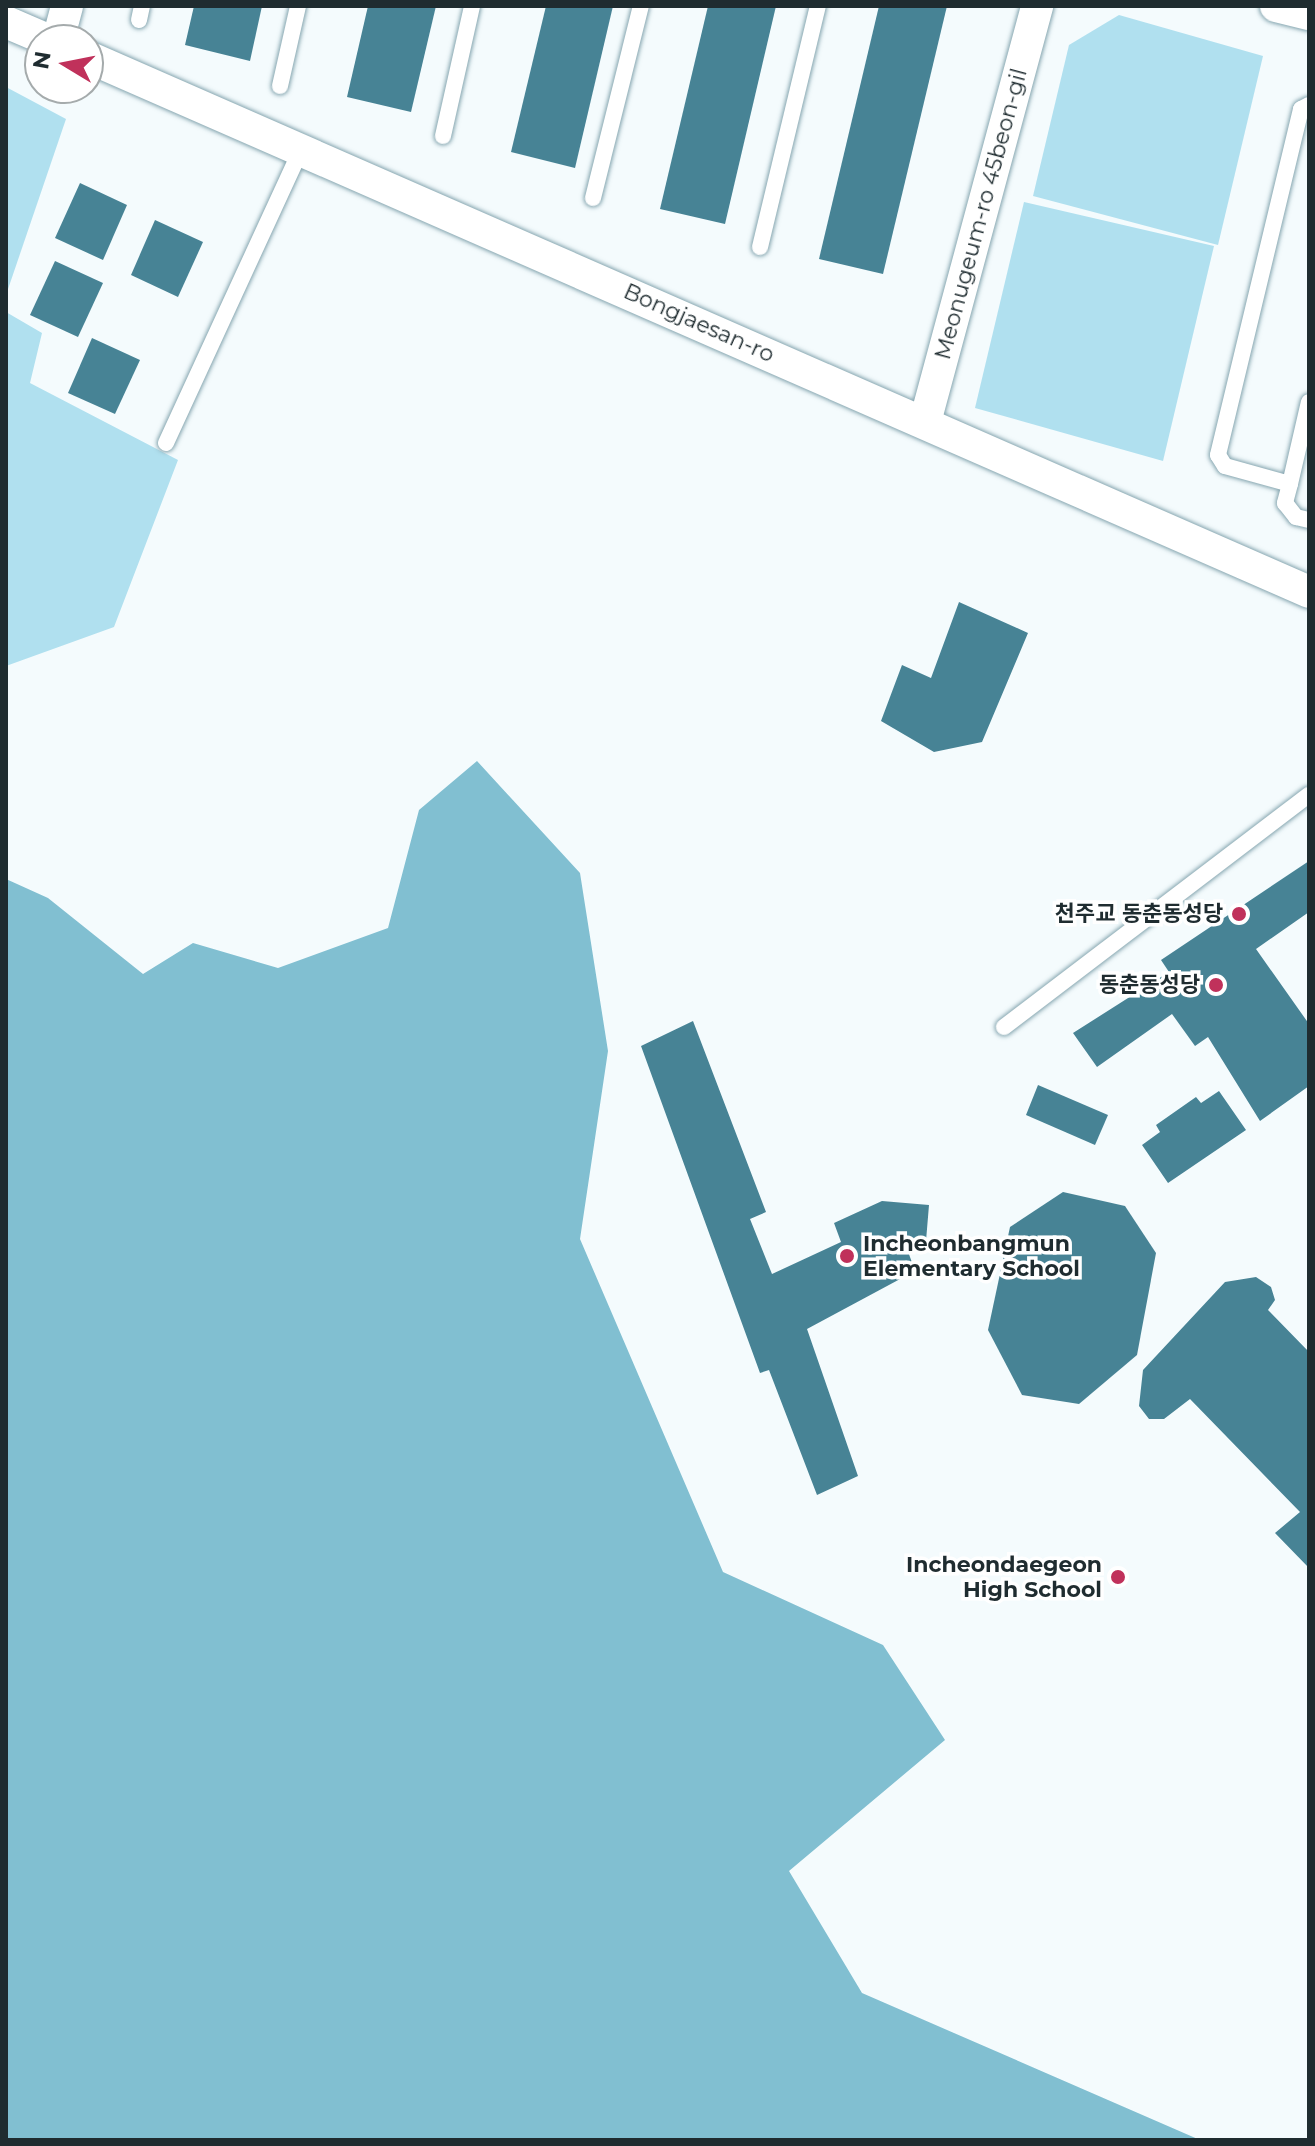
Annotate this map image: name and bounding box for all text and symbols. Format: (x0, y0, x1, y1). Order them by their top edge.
north arrow (24, 24, 104, 104)
text: N (27, 49, 57, 71)
street label: Meonugeum-ro 45beon-gil (929, 66, 1033, 362)
street label: Bongjaesan-ro (620, 278, 778, 368)
place label: 천주교 동춘동성당 (1055, 901, 1223, 927)
marker: 천주교 동춘동성당 (1230, 905, 1248, 923)
place label: 동춘동성당 (1099, 972, 1200, 998)
marker: 동춘동성당 (1207, 976, 1225, 994)
place label: Incheonbangmun Elementary School (863, 1230, 1080, 1282)
marker: Incheonbangmun Elementary School (838, 1247, 856, 1265)
place label: Incheondaegeon High School (906, 1551, 1102, 1602)
marker: Incheondaegeon High School (1109, 1568, 1127, 1586)

